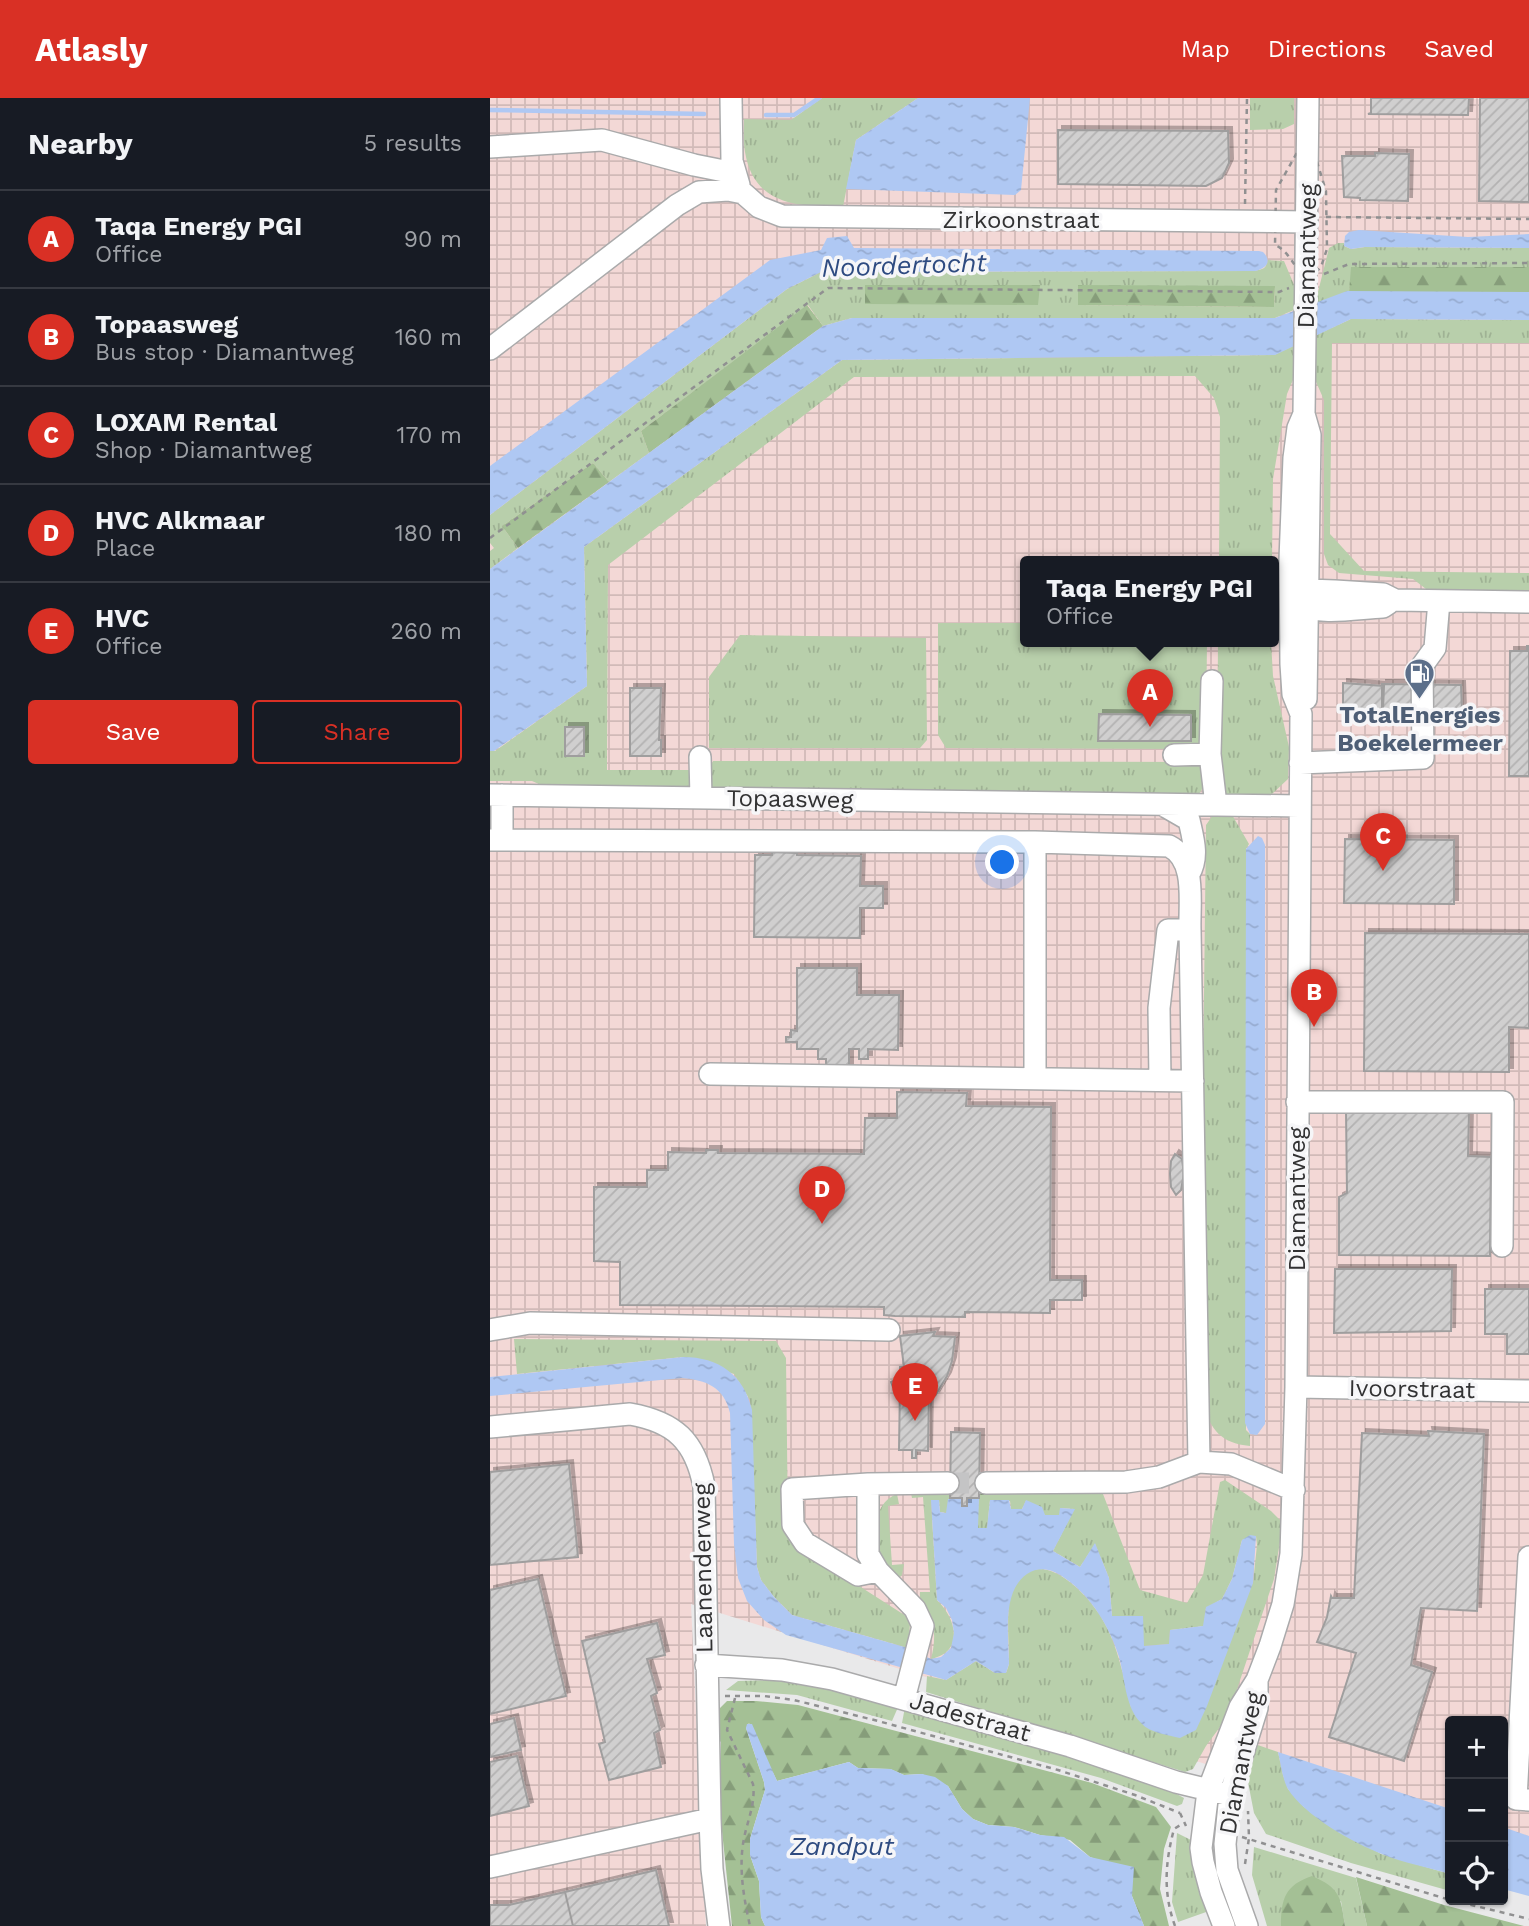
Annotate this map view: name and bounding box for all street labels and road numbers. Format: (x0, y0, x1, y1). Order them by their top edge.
street label: Diamantweg (1292, 183, 1322, 329)
street label: Zirkoonstraat (942, 206, 1100, 234)
street label: Topaasweg (726, 784, 854, 814)
street label: Diamantweg (1283, 1126, 1311, 1271)
street label: Ivoorstraat (1348, 1374, 1476, 1404)
street label: Laanenderweg (688, 1483, 718, 1653)
street label: Jadestraat (906, 1686, 1034, 1748)
street label: Diamantweg (1213, 1689, 1269, 1837)

